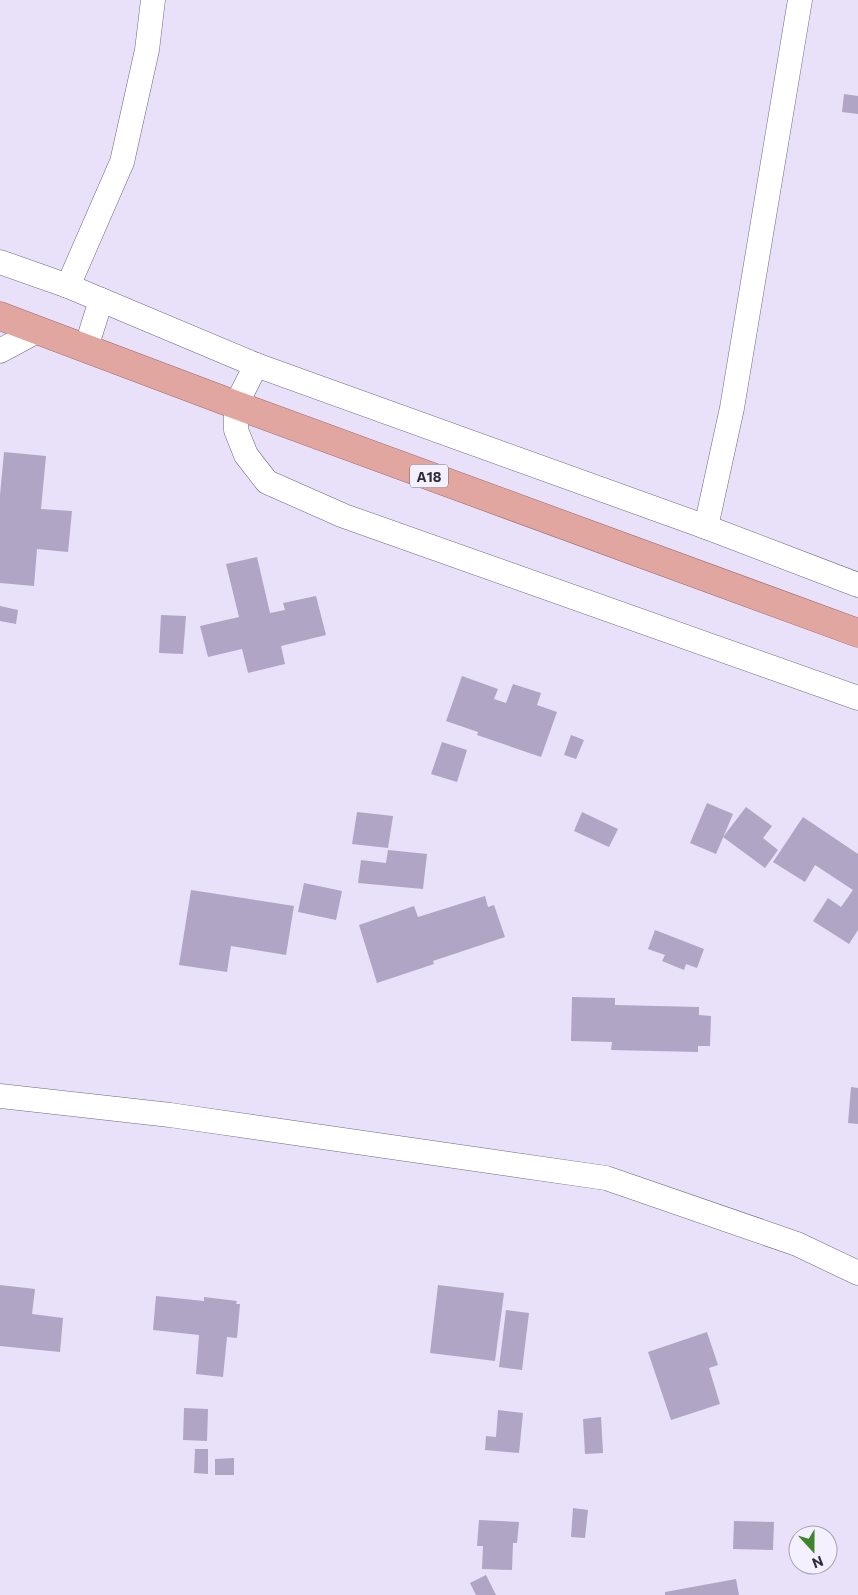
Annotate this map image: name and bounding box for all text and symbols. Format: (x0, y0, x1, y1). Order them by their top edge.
road number: A18 (410, 464, 448, 488)
north arrow (788, 1525, 838, 1575)
text: N (810, 1553, 826, 1572)

